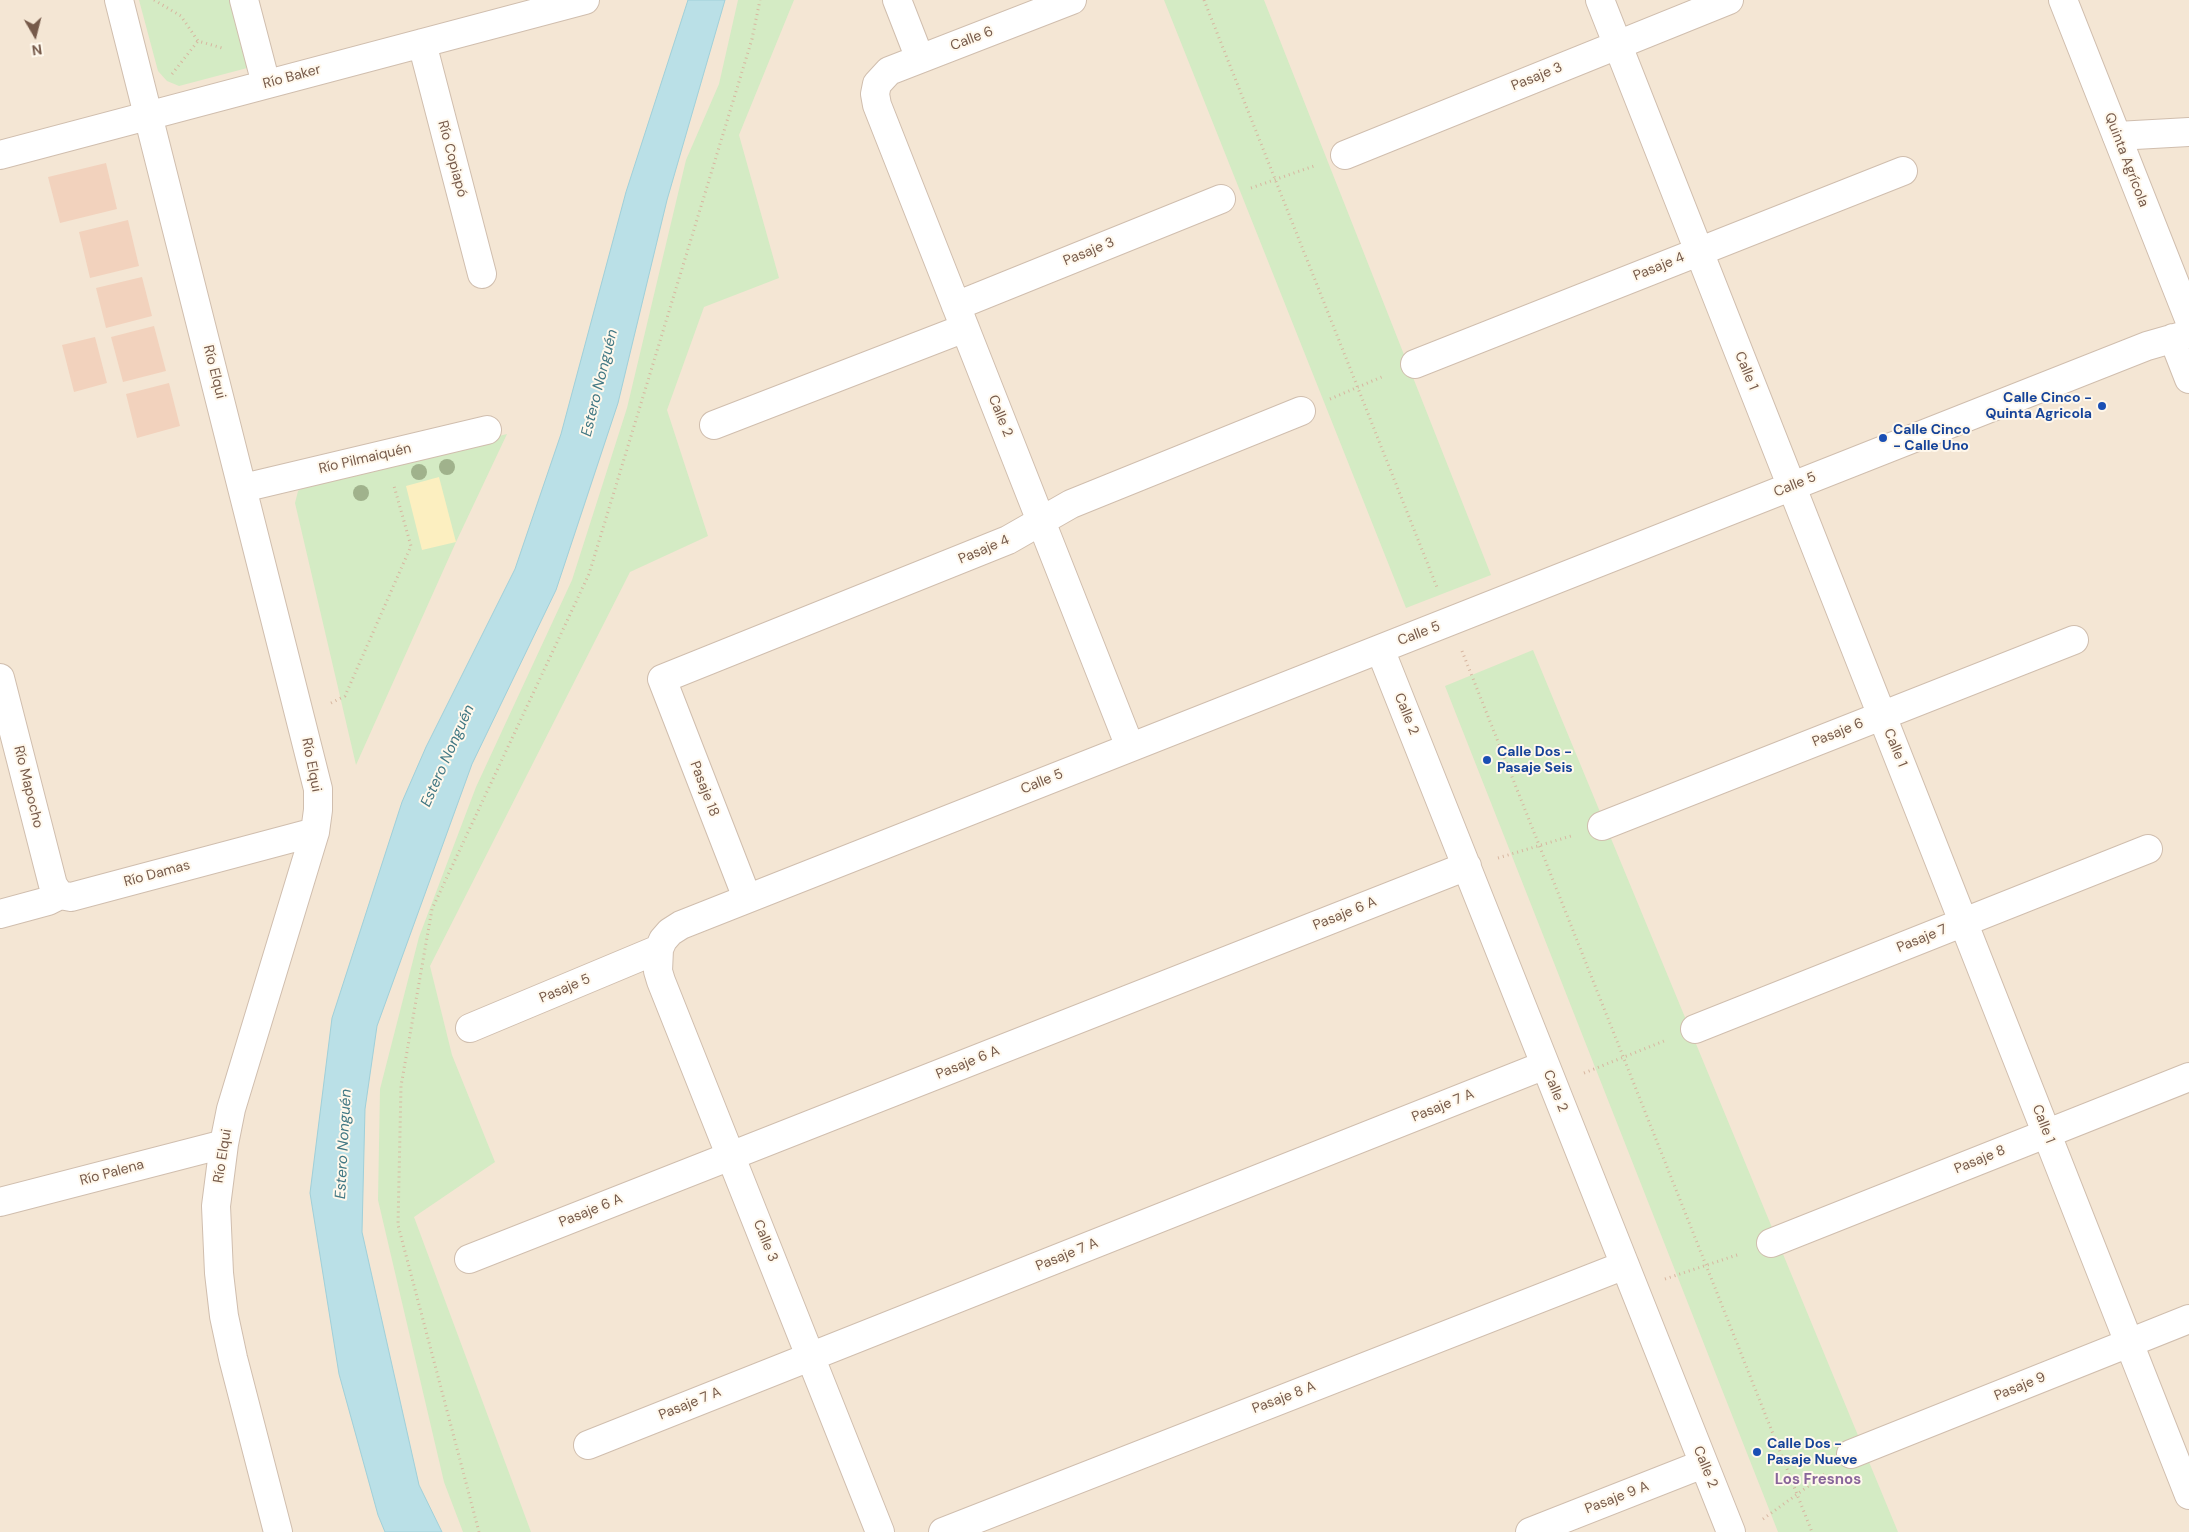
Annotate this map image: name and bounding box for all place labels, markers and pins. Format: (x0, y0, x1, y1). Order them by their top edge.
place label: Calle Cinco - Quinta Agricola (1986, 390, 2092, 422)
marker: Calle Cinco - Quinta Agricola (2096, 400, 2108, 412)
place label: Calle Cinco - Calle Uno (1893, 422, 1971, 454)
marker: Calle Cinco - Calle Uno (1877, 432, 1889, 444)
place label: Calle Dos - Pasaje Seis (1497, 744, 1573, 776)
marker: Calle Dos - Pasaje Seis (1481, 754, 1493, 766)
place label: Calle Dos - Pasaje Nueve (1767, 1436, 1858, 1468)
marker: Calle Dos - Pasaje Nueve (1751, 1446, 1763, 1458)

